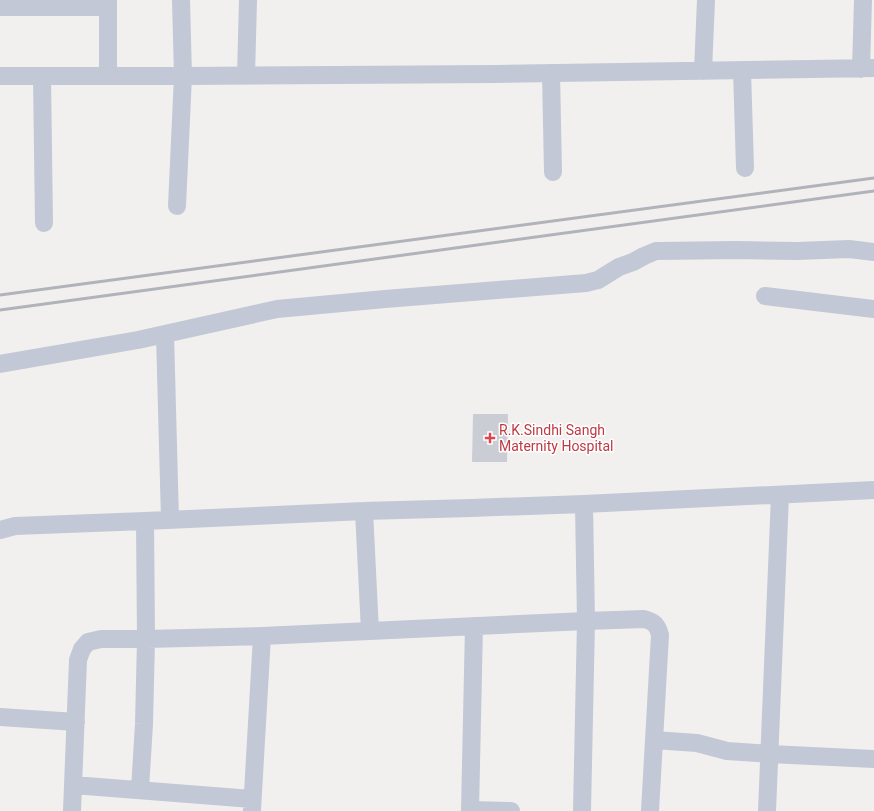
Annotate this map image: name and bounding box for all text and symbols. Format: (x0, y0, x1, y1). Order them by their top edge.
place label: R.K.Sindhi Sangh Maternity Hospital (499, 422, 613, 454)
marker: R.K.Sindhi Sangh Maternity Hospital (484, 432, 496, 444)

